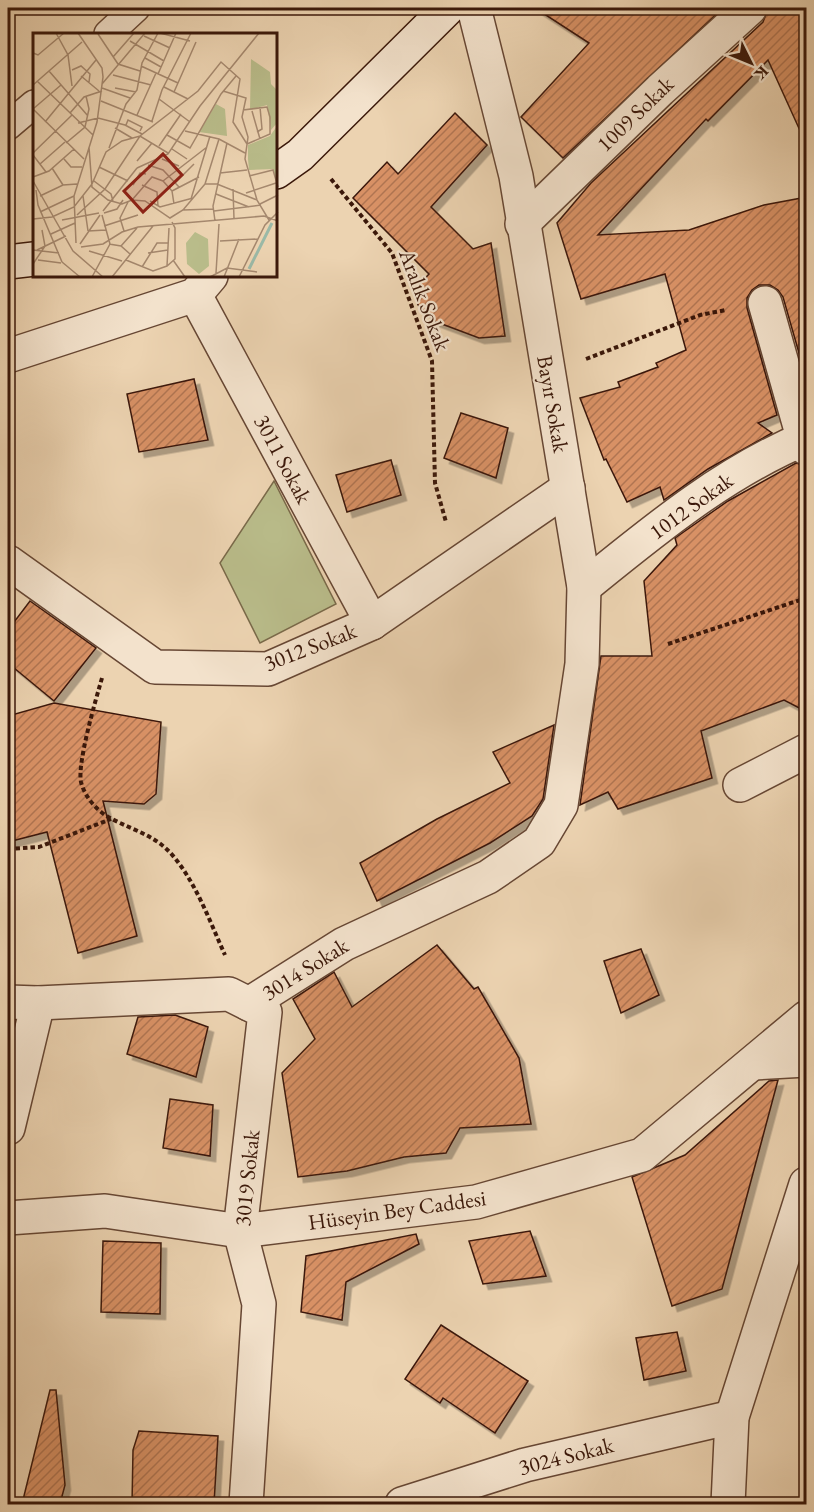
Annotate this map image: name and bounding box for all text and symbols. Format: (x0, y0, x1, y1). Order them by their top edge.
inset map (33, 33, 278, 278)
north arrow (721, 33, 781, 93)
text: K (749, 61, 773, 85)
street label: 1009 Sokak (590, 69, 680, 158)
street label: Aralık Sokak (392, 244, 458, 356)
street label: Bayır Sokak (530, 353, 576, 456)
street label: 3011 Sokak (247, 409, 319, 509)
street label: 1012 Sokak (643, 465, 739, 546)
street label: 3012 Sokak (260, 616, 361, 678)
street label: 3014 Sokak (256, 931, 354, 1007)
street label: 3019 Sokak (228, 1128, 267, 1228)
street label: Hüseyin Bey Caddesi (306, 1183, 488, 1237)
street label: 3024 Sokak (516, 1430, 617, 1482)

